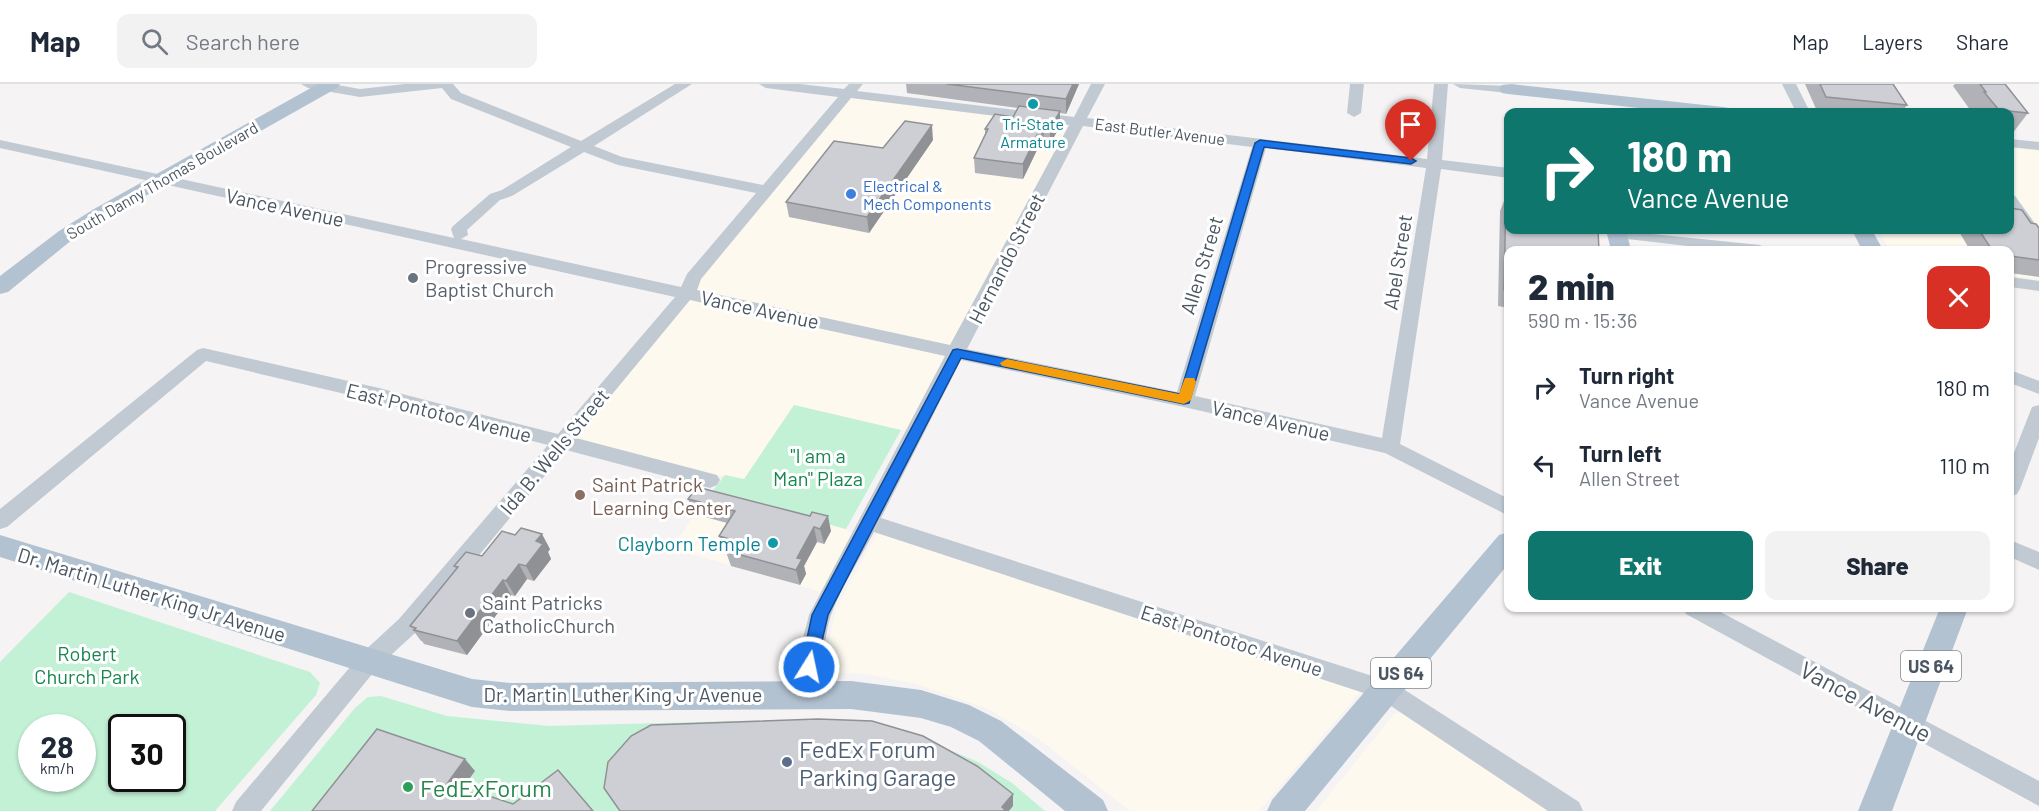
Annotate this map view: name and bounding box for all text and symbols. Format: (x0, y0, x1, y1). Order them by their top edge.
search box (117, 14, 537, 68)
text: Map (30, 24, 81, 58)
icon: search (138, 25, 171, 58)
text: Search here (186, 28, 300, 54)
text: Map (1792, 29, 1829, 54)
text: Layers (1862, 29, 1923, 54)
text: Share (1956, 29, 2009, 54)
marker: Tri-State Armature (1026, 97, 1040, 111)
pin (1385, 99, 1436, 161)
icon: arrive (1394, 108, 1427, 141)
place label: Tri-State Armature (1000, 114, 1066, 151)
street label: East Butler Avenue (1094, 114, 1226, 148)
street label: South Danny Thomas Boulevard (63, 117, 261, 243)
text: 180 m (1627, 130, 1732, 180)
icon: right (1528, 132, 1606, 210)
place label: Electrical & Mech Components (863, 176, 991, 213)
text: Vance Avenue (1627, 181, 1789, 213)
street label: Vance Avenue (224, 183, 346, 231)
marker: Electrical & Mech Components (844, 187, 858, 201)
street label: Hernando Street (963, 189, 1049, 327)
street label: Abel Street (1378, 212, 1416, 312)
street label: Allen Street (1175, 213, 1227, 317)
place label: Progressive Baptist Church (425, 254, 554, 301)
text: 2 min (1528, 264, 1615, 307)
button: close (1927, 266, 1990, 329)
marker: Progressive Baptist Church (406, 271, 420, 285)
street label: Vance Avenue (699, 285, 821, 333)
text: 590 m · 15:36 (1528, 308, 1637, 332)
text: Turn right (1579, 362, 1674, 388)
icon: right (1528, 371, 1561, 404)
text: 180 m (1936, 374, 1990, 400)
street label: East Pontotoc Avenue (344, 377, 534, 447)
street label: Ida B. Wells Street (494, 383, 614, 519)
text: Vance Avenue (1579, 388, 1699, 412)
street label: Vance Avenue (1210, 395, 1332, 445)
text: Turn left (1579, 440, 1662, 466)
park label: "I am a Man" Plaza (773, 443, 863, 490)
icon: left (1528, 449, 1561, 482)
text: 110 m (1940, 452, 1990, 478)
text: Allen Street (1579, 466, 1680, 490)
place label: Saint Patrick Learning Center (592, 472, 731, 519)
marker: Saint Patrick Learning Center (573, 488, 587, 502)
place label: Clayborn Temple (618, 531, 761, 555)
button: Exit (1528, 531, 1753, 600)
button: Share (1765, 531, 1990, 600)
marker: Clayborn Temple (766, 536, 780, 550)
street label: Dr. Martin Luther King Jr Avenue (15, 542, 289, 646)
place label: Saint Patricks CatholicChurch (482, 590, 615, 637)
street label: East Pontotoc Avenue (1138, 599, 1326, 681)
marker: Saint Patricks CatholicChurch (463, 606, 477, 620)
position arrow (777, 635, 841, 699)
park label: Robert Church Park (34, 641, 140, 688)
road number: US 64 (1901, 651, 1961, 681)
street label: Vance Avenue (1795, 654, 1937, 748)
road number: US 64 (1371, 658, 1431, 688)
street label: Dr. Martin Luther King Jr Avenue (484, 682, 762, 706)
speed limit sign: 30 (108, 714, 186, 792)
text: 28 (40, 728, 74, 764)
place label: FedEx Forum Parking Garage (799, 734, 956, 791)
marker: FedEx Forum Parking Garage (780, 755, 794, 769)
text: km/h (40, 759, 74, 777)
place label: FedExForum (420, 773, 552, 802)
marker: FedExForum (401, 780, 415, 794)

